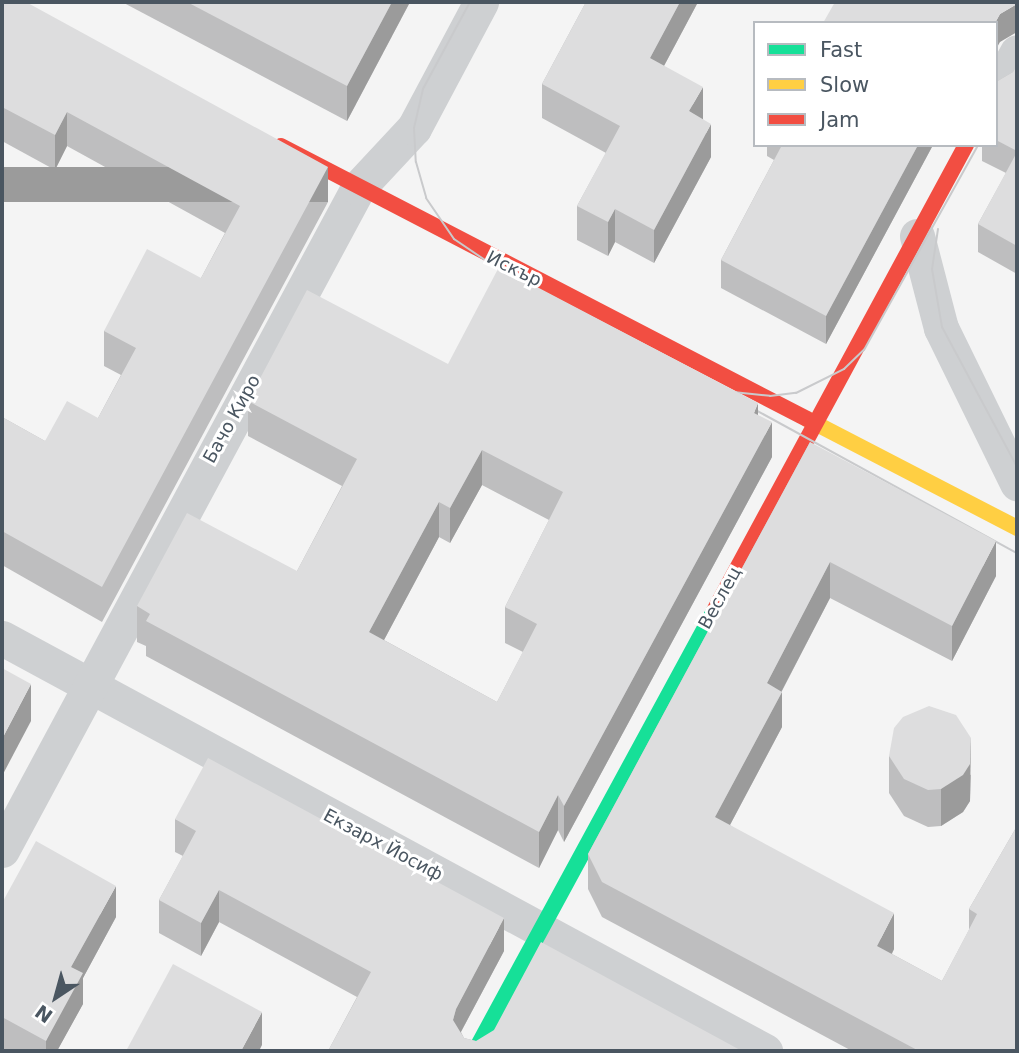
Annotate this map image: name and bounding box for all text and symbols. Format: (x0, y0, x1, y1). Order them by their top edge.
legend (753, 21, 998, 147)
text: Fast (820, 38, 862, 62)
text: Slow (820, 73, 869, 97)
text: Jam (820, 108, 860, 132)
street label: Искър (483, 246, 545, 292)
street label: Бачо Киро (199, 371, 265, 467)
street label: Веслец (694, 563, 746, 633)
street label: Екзарх Йосиф (320, 804, 446, 886)
north arrow (21, 962, 91, 1032)
text: N (31, 1000, 57, 1028)

